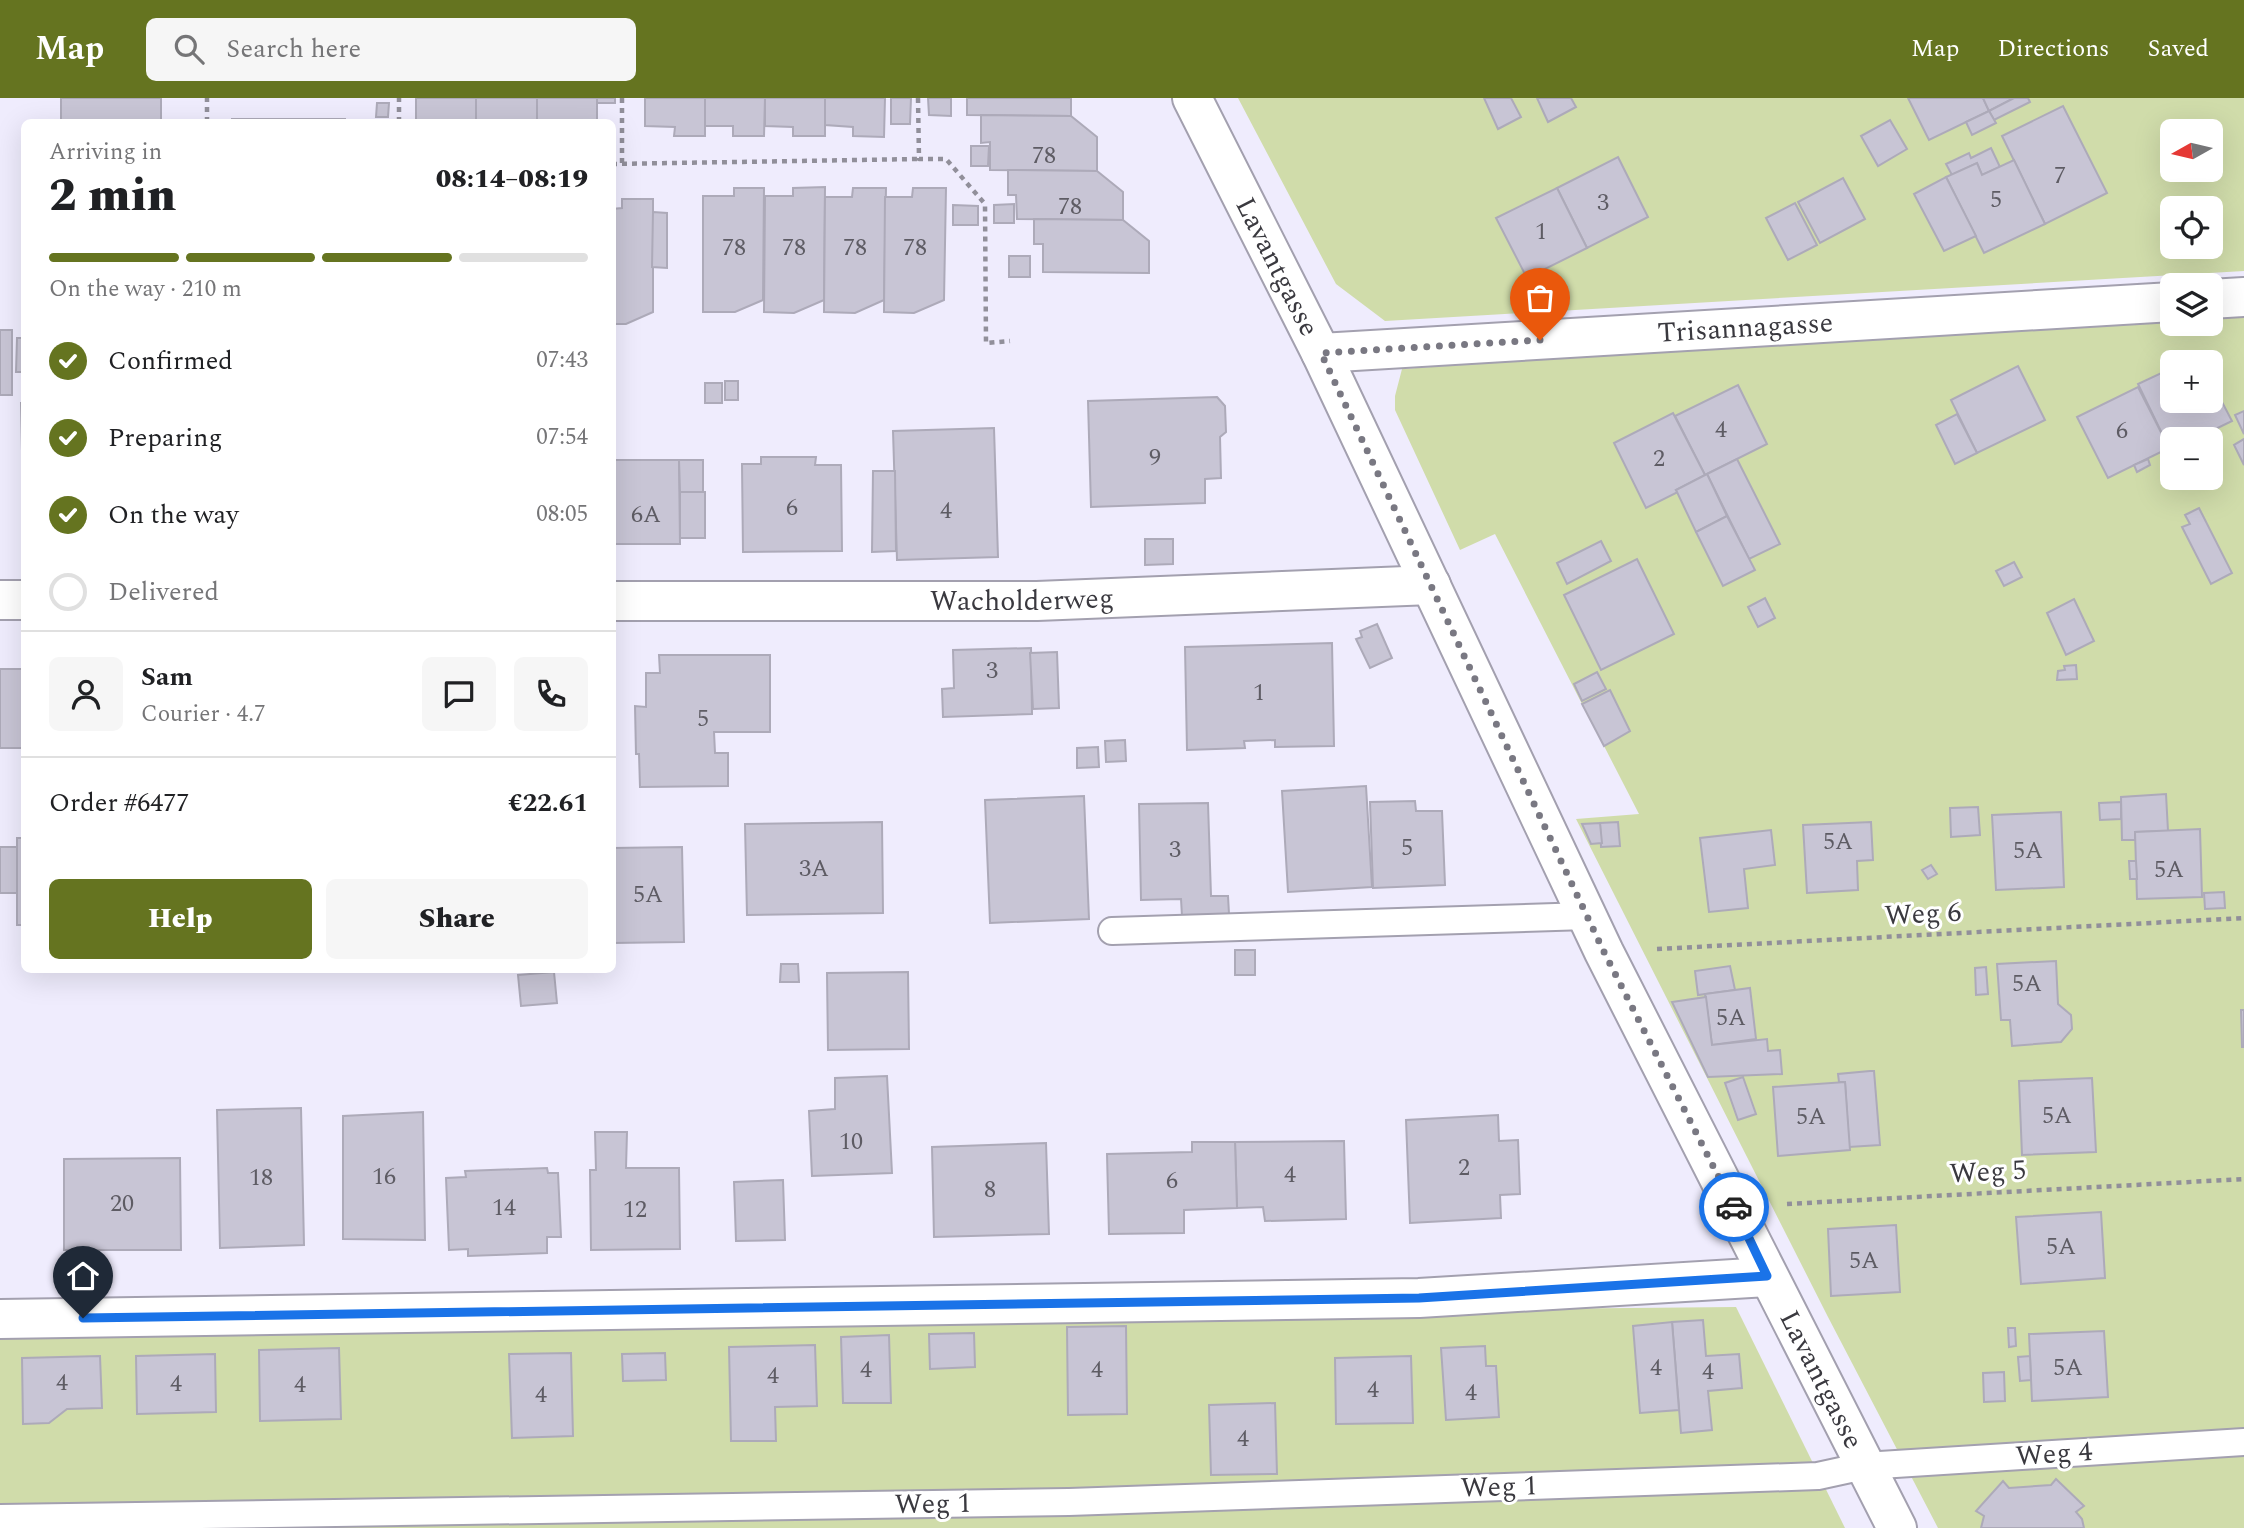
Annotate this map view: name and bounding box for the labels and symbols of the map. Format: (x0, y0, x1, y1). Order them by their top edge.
north arrow (2160, 119, 2222, 182)
house number: 78 (1032, 138, 1056, 174)
house number: 7 (2054, 158, 2066, 194)
house number: 5 (1990, 182, 2002, 218)
house number: 3 (1597, 185, 1609, 221)
house number: 78 (1058, 189, 1082, 225)
street label: Lavantgasse (1224, 190, 1331, 344)
house number: 1 (1535, 214, 1547, 250)
house number: 78 (722, 230, 746, 266)
house number: 78 (782, 230, 806, 266)
house number: 78 (843, 230, 867, 266)
house number: 78 (903, 230, 927, 266)
pin (1510, 268, 1570, 340)
street label: Trisannagasse (1656, 301, 1834, 354)
house number: 4 (1715, 412, 1727, 448)
house number: 6 (2116, 413, 2128, 449)
house number: 9 (1149, 440, 1161, 476)
house number: 2 (1653, 441, 1665, 477)
house number: 6 (786, 490, 798, 526)
house number: 4 (940, 493, 952, 529)
house number: 6A (631, 497, 661, 533)
street label: Wacholderweg (930, 576, 1115, 623)
house number: 3 (986, 653, 998, 689)
house number: 1 (1253, 675, 1265, 711)
house number: 5 (697, 701, 709, 737)
house number: 5A (1823, 824, 1853, 860)
house number: 5 (1401, 830, 1413, 866)
house number: 3 (1169, 832, 1181, 868)
house number: 5A (2013, 833, 2043, 869)
house number: 3A (799, 851, 829, 887)
house number: 5A (2154, 852, 2184, 888)
house number: 5A (633, 877, 663, 913)
street label: Weg 6 (1884, 891, 1962, 937)
house number: 5A (2012, 966, 2042, 1002)
house number: 5A (1716, 1000, 1746, 1036)
house number: 5A (2042, 1098, 2072, 1134)
house number: 5A (1796, 1099, 1826, 1135)
house number: 10 (839, 1124, 863, 1160)
street label: Weg 5 (1949, 1149, 2027, 1195)
house number: 2 (1458, 1150, 1470, 1186)
house number: 4 (1284, 1157, 1296, 1193)
house number: 16 (372, 1159, 396, 1195)
house number: 18 (249, 1160, 273, 1196)
house number: 6 (1166, 1163, 1178, 1199)
house number: 8 (984, 1172, 996, 1208)
courier (1699, 1172, 1769, 1242)
house number: 20 (110, 1186, 134, 1222)
house number: 14 (492, 1190, 516, 1226)
house number: 12 (623, 1192, 647, 1228)
house number: 5A (2046, 1229, 2076, 1265)
house number: 5A (1849, 1243, 1879, 1279)
pin (53, 1246, 113, 1318)
street label: Lavantgasse (1768, 1303, 1875, 1457)
house number: 4 (1650, 1350, 1662, 1386)
house number: 5A (2053, 1350, 2083, 1386)
house number: 4 (860, 1352, 872, 1388)
house number: 4 (1091, 1352, 1103, 1388)
house number: 4 (1702, 1354, 1714, 1390)
house number: 4 (767, 1358, 779, 1394)
house number: 4 (56, 1365, 68, 1401)
house number: 4 (170, 1366, 182, 1402)
house number: 4 (294, 1367, 306, 1403)
house number: 4 (1367, 1372, 1379, 1408)
house number: 4 (1465, 1375, 1477, 1411)
house number: 4 (535, 1377, 547, 1413)
house number: 4 (1237, 1421, 1249, 1457)
street label: Weg 4 (2014, 1430, 2094, 1478)
street label: Weg 1 (1460, 1464, 1538, 1510)
street label: Weg 1 (894, 1482, 972, 1526)

